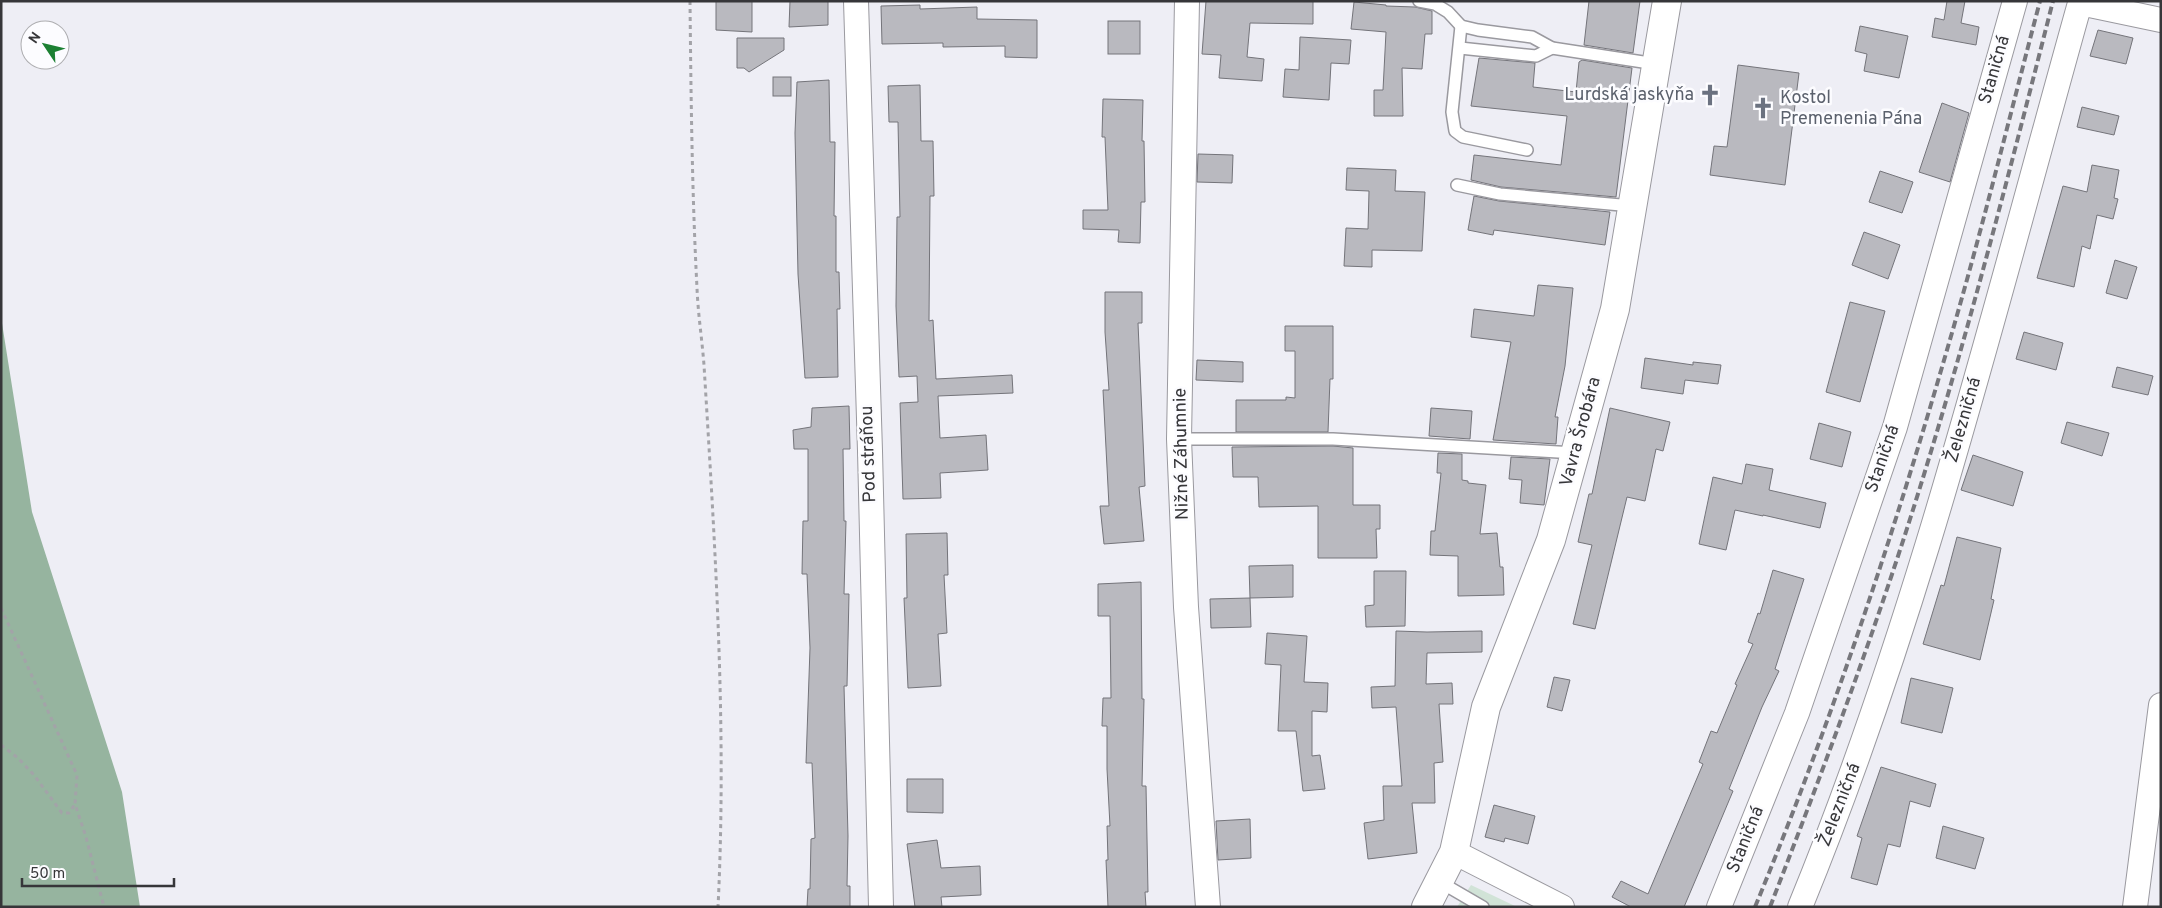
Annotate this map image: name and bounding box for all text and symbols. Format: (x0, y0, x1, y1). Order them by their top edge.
north arrow (20, 20, 70, 70)
text: N (26, 29, 45, 47)
street label: Staničná (1974, 33, 2016, 107)
church icon: Lurdská jaskyňa (1697, 82, 1723, 108)
place label: Lurdská jaskyňa (1564, 84, 1694, 107)
place label: Kostol Premenenia Pána (1780, 87, 1922, 131)
church icon: Kostol Premenenia Pána (1750, 95, 1776, 121)
street label: Vavra Šrobára (1553, 374, 1607, 489)
street label: Železničná (1939, 374, 1987, 465)
street label: Nižné Záhumnie (1169, 388, 1195, 520)
street label: Pod stráňou (856, 405, 882, 503)
street label: Staničná (1861, 422, 1905, 496)
street label: Železničná (1812, 759, 1866, 850)
street label: Staničná (1722, 803, 1770, 877)
scale bar (22, 856, 175, 888)
text: 50 m (30, 865, 65, 884)

